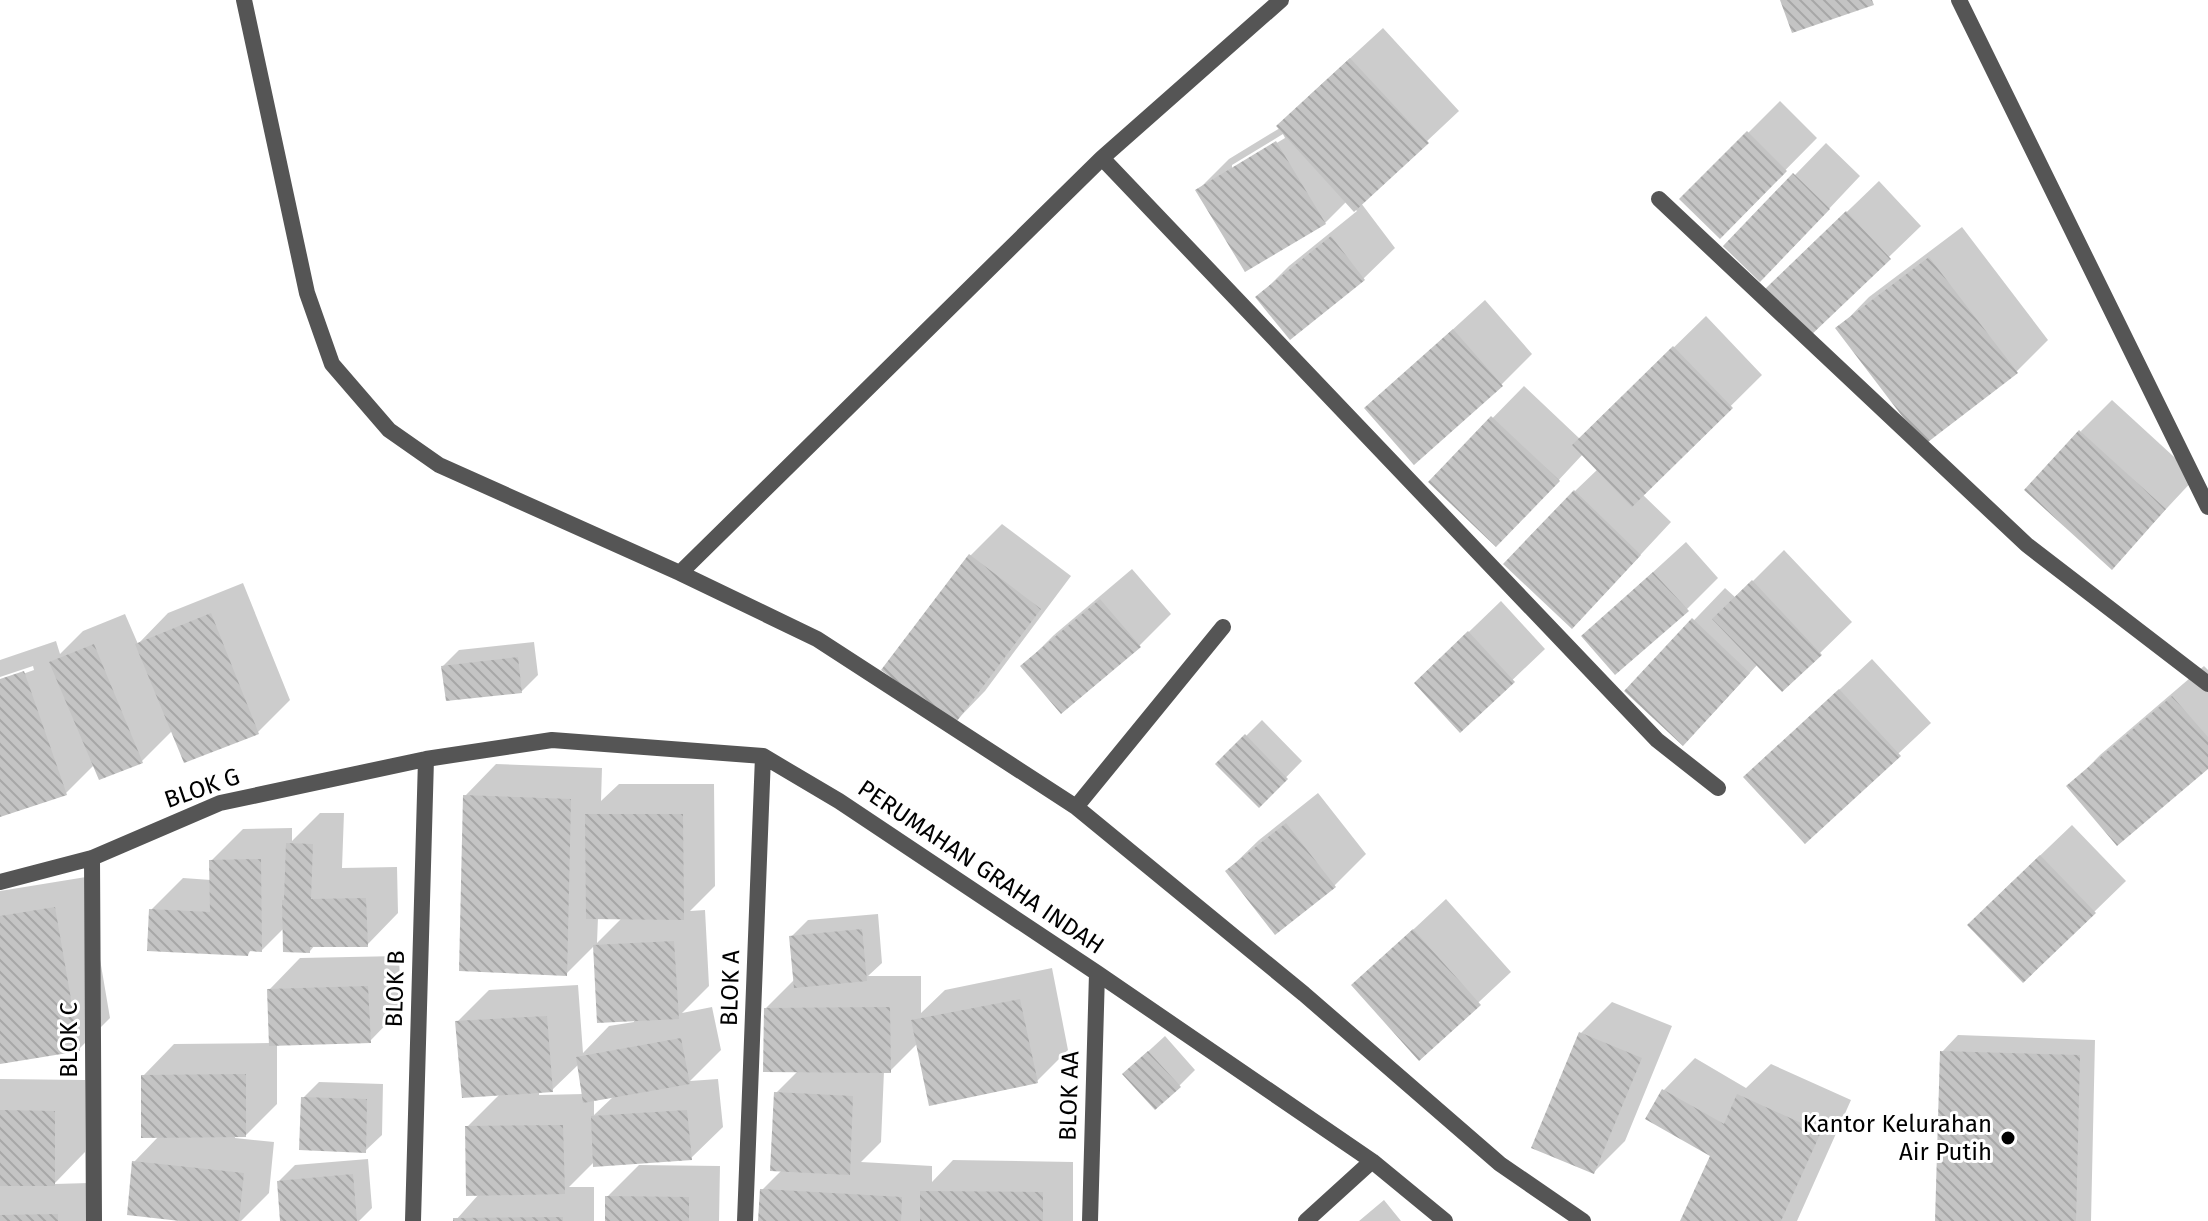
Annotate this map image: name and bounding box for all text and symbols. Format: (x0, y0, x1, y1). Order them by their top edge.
street label: BLOK G (161, 762, 243, 814)
street label: PERUMAHAN GRAHA INDAH (853, 774, 1109, 960)
street label: BLOK A (715, 949, 745, 1027)
street label: BLOK B (380, 950, 410, 1028)
street label: BLOK C (55, 1002, 83, 1078)
street label: BLOK AA (1053, 1050, 1085, 1142)
place label: Kantor Kelurahan Air Putih (1802, 1110, 1992, 1166)
marker: Kantor Kelurahan Air Putih (1999, 1129, 2017, 1147)

